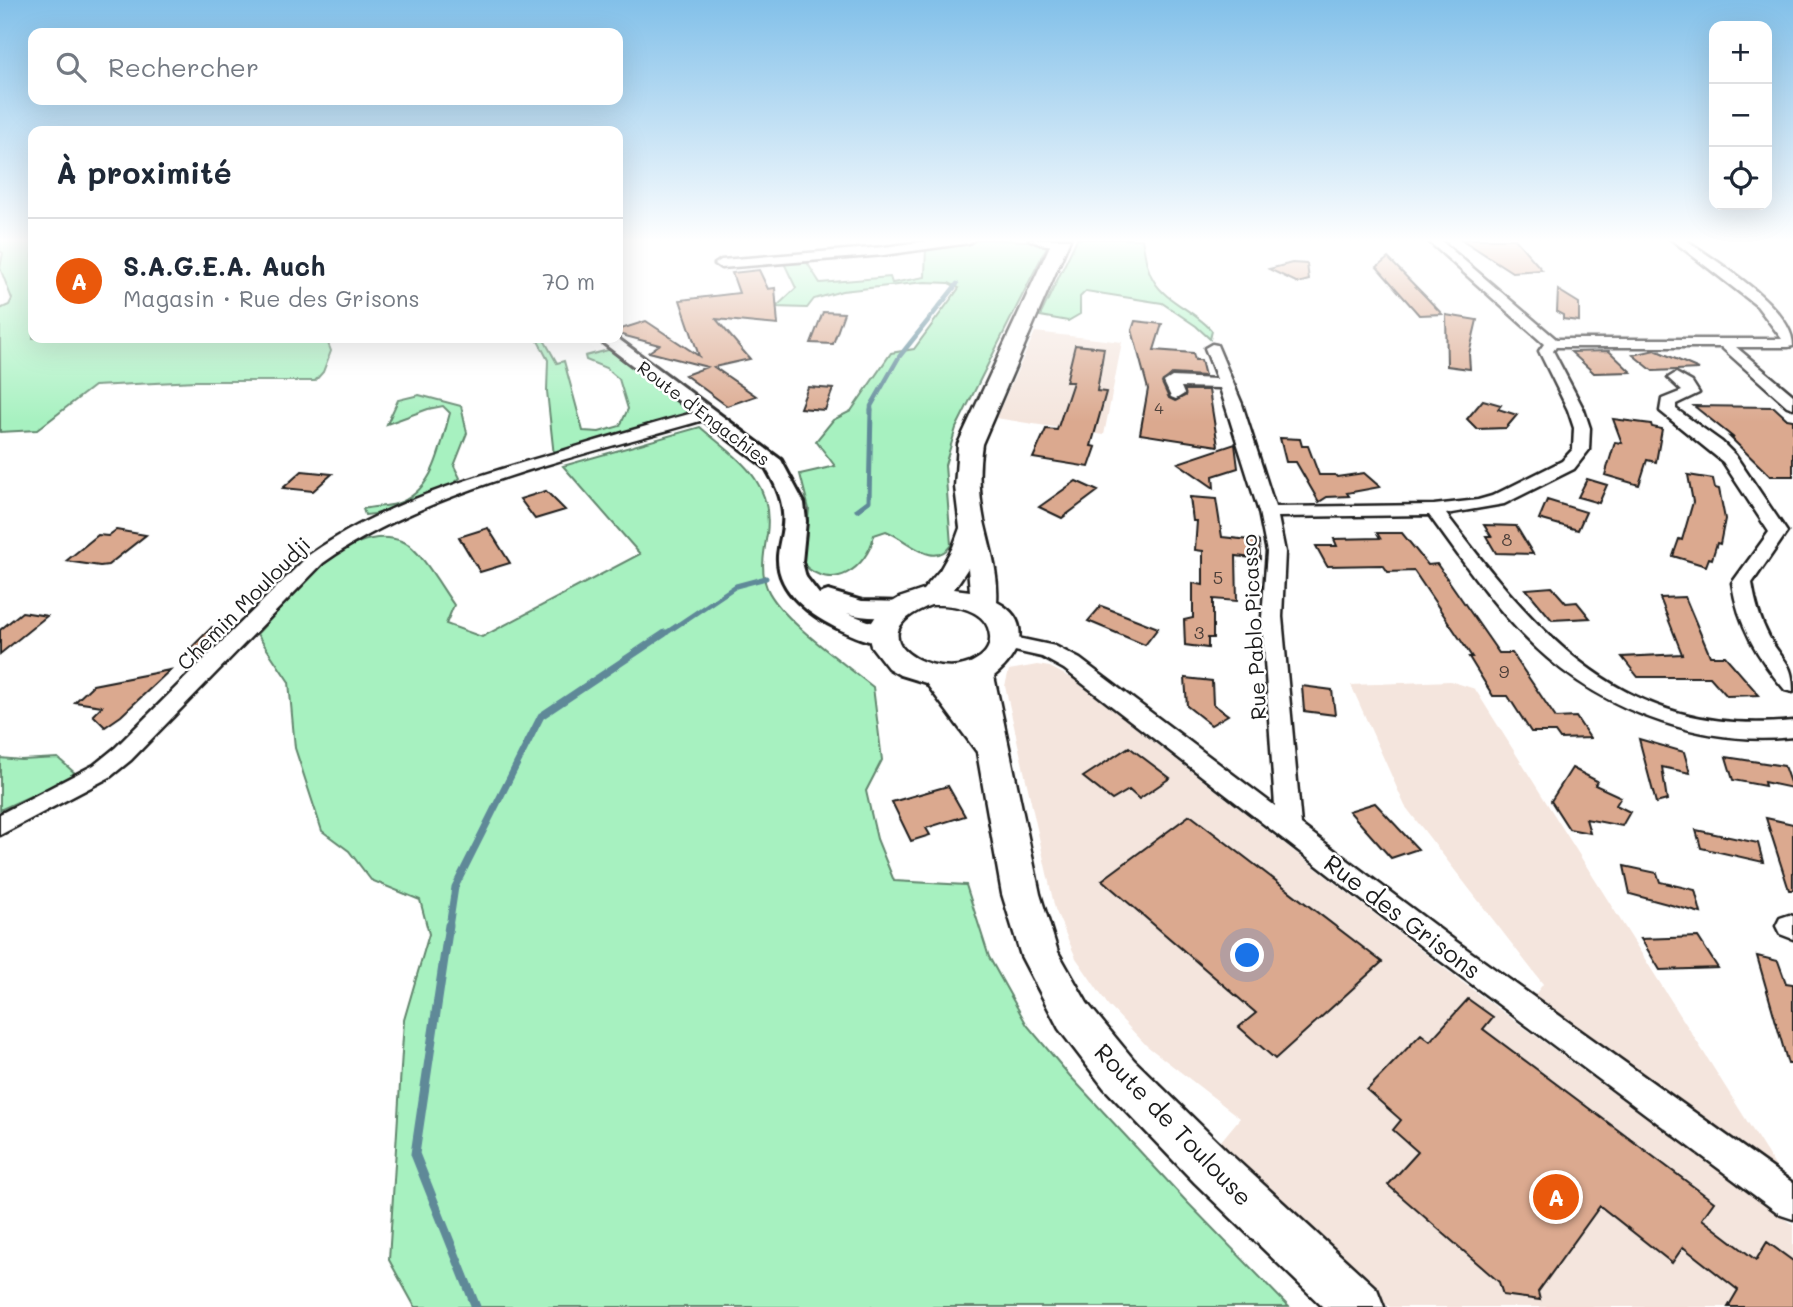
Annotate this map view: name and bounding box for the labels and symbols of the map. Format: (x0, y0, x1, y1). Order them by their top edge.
street label: Route d'Engachies (633, 355, 775, 471)
house number: 4 (1154, 397, 1164, 418)
house number: 8 (1502, 527, 1513, 551)
street label: Chemin Mouloudji (171, 531, 315, 675)
street label: Rue Pablo Picasso (1235, 533, 1271, 721)
house number: 5 (1213, 565, 1223, 589)
house number: 3 (1194, 620, 1204, 644)
house number: 9 (1499, 659, 1510, 683)
street label: Rue des Grisons (1318, 847, 1488, 985)
your location (1230, 938, 1264, 972)
street label: Route de Toulouse (1088, 1036, 1260, 1212)
pin: A (1533, 1171, 1579, 1223)

